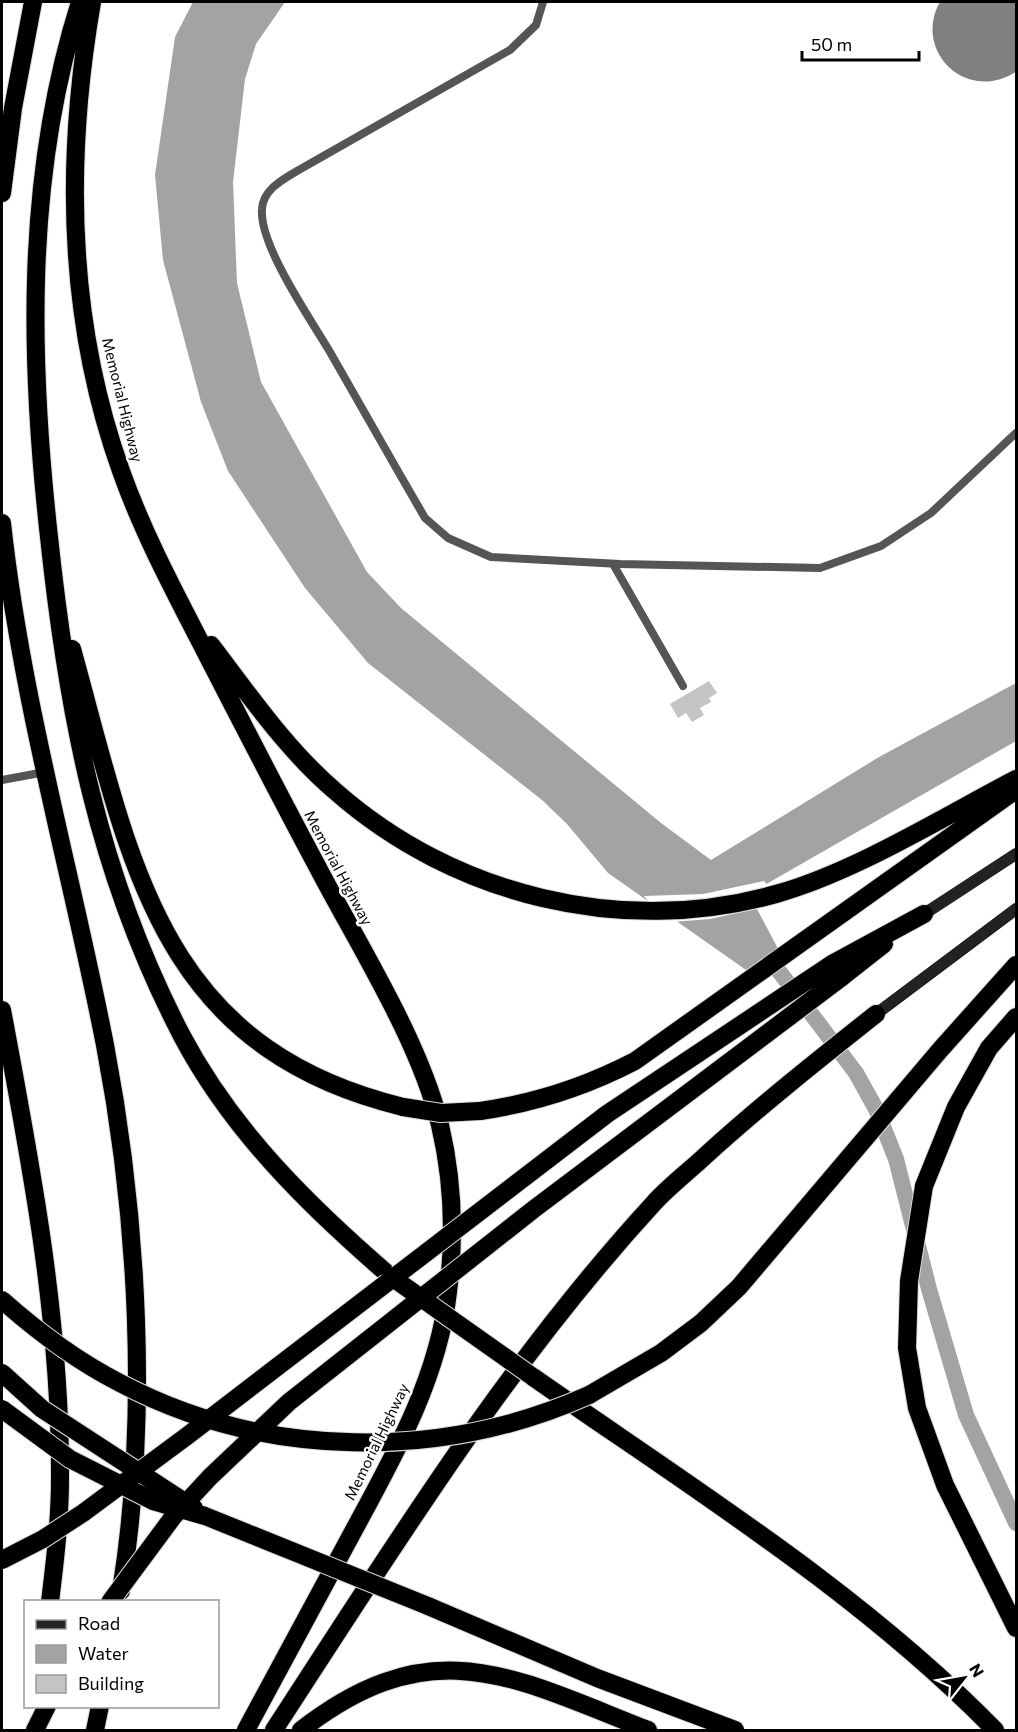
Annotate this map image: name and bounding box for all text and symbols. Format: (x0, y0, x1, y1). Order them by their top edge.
scale bar (802, 24, 919, 62)
text: 50 m (811, 33, 852, 55)
street label: Memorial Highway (99, 336, 147, 464)
street label: Memorial Highway (301, 807, 377, 928)
street label: Memorial Highway (340, 1380, 412, 1503)
legend (24, 1600, 219, 1708)
text: Road (78, 1612, 120, 1634)
text: Water (78, 1642, 129, 1664)
north arrow (934, 1648, 994, 1708)
text: N (966, 1660, 989, 1680)
text: Building (78, 1672, 144, 1694)

